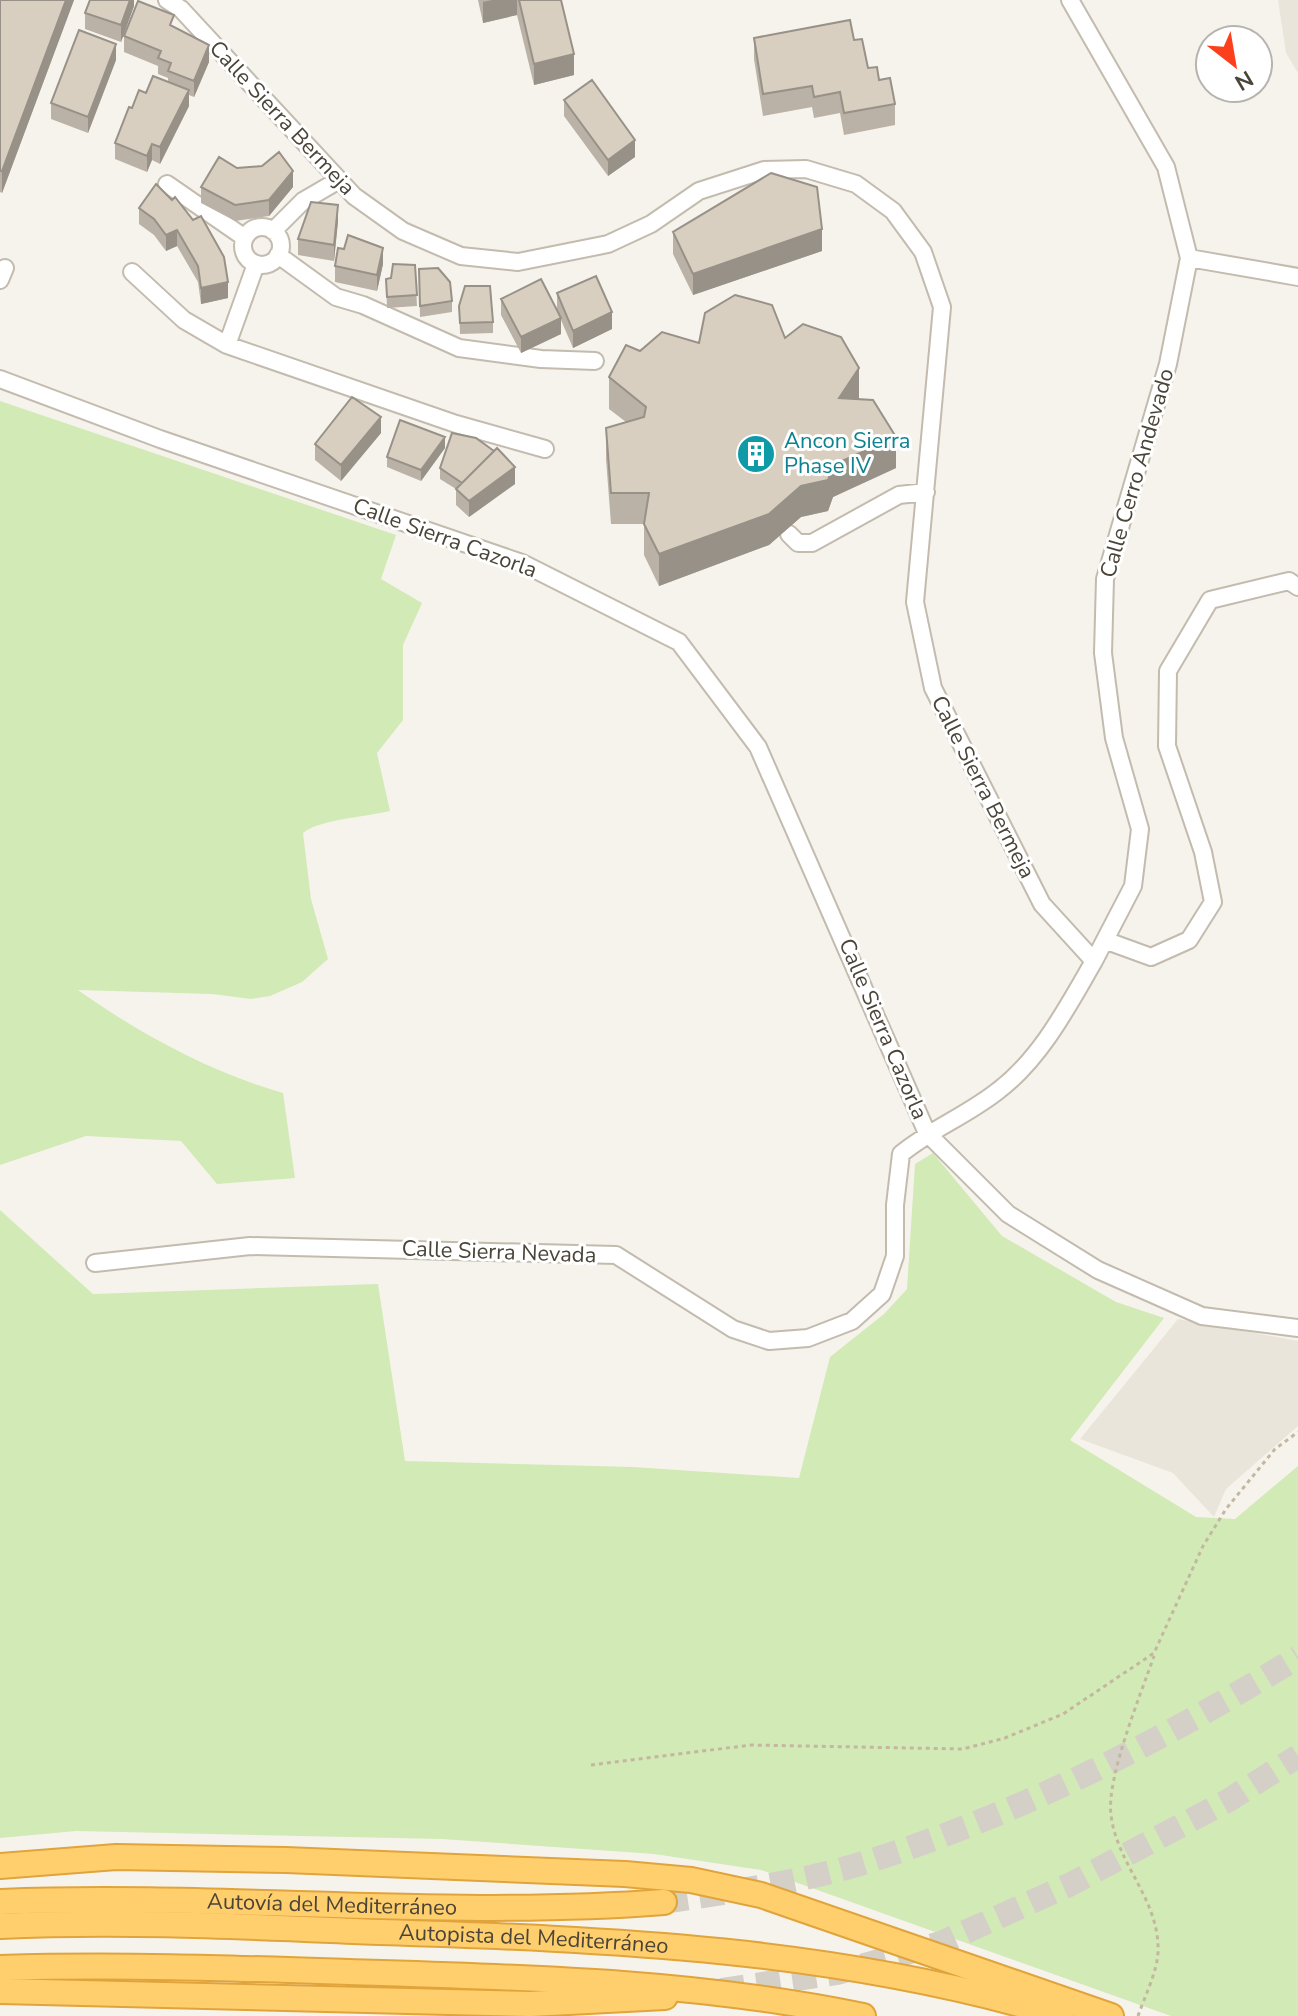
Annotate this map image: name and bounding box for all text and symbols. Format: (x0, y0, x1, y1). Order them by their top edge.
north arrow (1194, 24, 1274, 104)
street label: Calle Sierra Bermeja (202, 34, 362, 202)
text: N (1229, 63, 1259, 97)
street label: Calle Cerro Andevado (1093, 365, 1181, 581)
place label: Ancon Sierra Phase IV (784, 426, 911, 481)
building icon: Ancon Sierra Phase IV (735, 433, 777, 475)
street label: Calle Sierra Cazorla (349, 491, 541, 585)
street label: Calle Sierra Bermeja (924, 690, 1042, 884)
street label: Calle Sierra Cazorla (831, 934, 935, 1124)
street label: Calle Sierra Nevada (401, 1234, 597, 1270)
street label: Autovía del Mediterráneo (207, 1886, 457, 1923)
street label: Autopista del Mediterráneo (398, 1918, 670, 1961)

